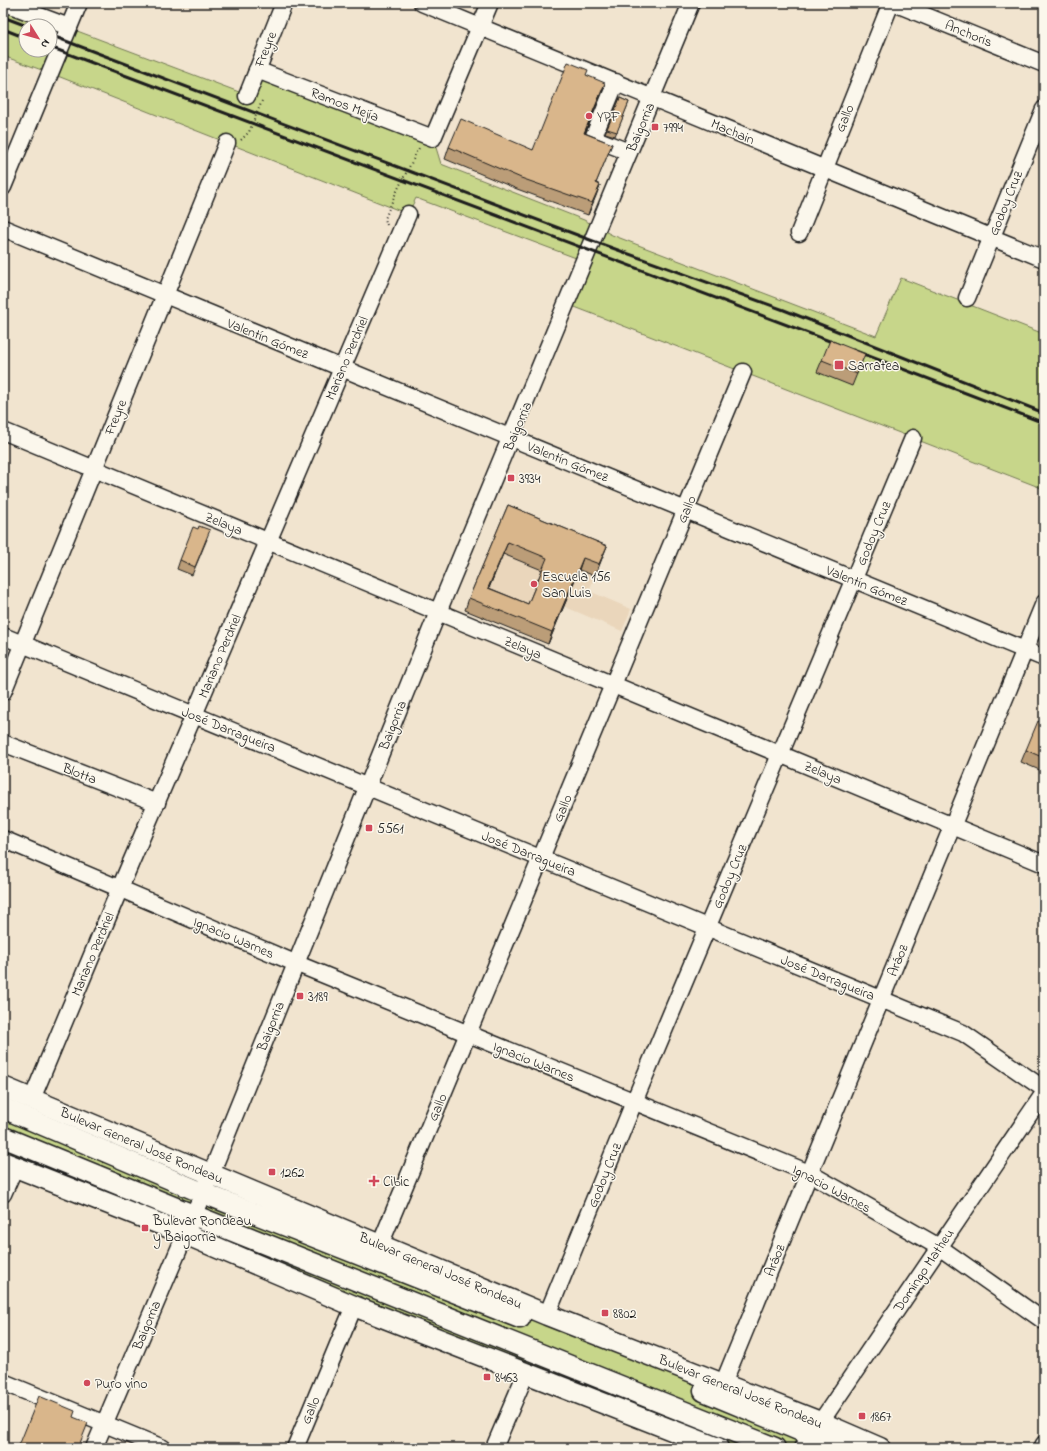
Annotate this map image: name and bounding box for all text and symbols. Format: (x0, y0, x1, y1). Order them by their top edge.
street label: Anchoris (941, 15, 995, 53)
north arrow (18, 18, 58, 58)
street label: Freyre (249, 28, 284, 72)
text: N (37, 36, 54, 51)
street label: Ramos Mejía (307, 83, 382, 128)
street label: Baigorria (621, 100, 662, 157)
street label: Gallo (830, 101, 860, 136)
place label: YPF (597, 107, 620, 128)
marker: YPF (584, 111, 594, 121)
street label: Machain (707, 114, 758, 151)
place label: 7994 (663, 118, 683, 139)
marker: 7994 (650, 122, 660, 132)
street label: Godoy Cruz (984, 168, 1030, 240)
street label: Valentín Gómez (223, 313, 312, 365)
street label: Mariano Perdriel (320, 313, 375, 404)
place label: Sarratea (848, 356, 899, 377)
marker: Sarratea (833, 359, 845, 371)
street label: Freyre (99, 396, 134, 440)
street label: Baigorria (498, 399, 539, 456)
street label: Valentín Gómez (523, 436, 612, 488)
place label: 3934 (519, 469, 541, 490)
marker: 3934 (506, 473, 516, 483)
street label: Gallo (672, 492, 703, 527)
street label: Godoy Cruz (851, 498, 898, 570)
street label: Zelaya (201, 507, 246, 543)
street label: Valentín Gómez (822, 560, 911, 612)
place label: Escuela 156 San Luis (542, 567, 610, 604)
marker: Escuela 156 San Luis (529, 579, 539, 589)
street label: Mariano Perdriel (193, 611, 248, 702)
street label: Zelaya (500, 631, 545, 667)
street label: Baigorria (374, 698, 414, 755)
street label: José Darragueira (178, 702, 279, 760)
street label: Zelaya (800, 756, 845, 792)
street label: Blotta (58, 758, 100, 791)
street label: Gallo (548, 791, 579, 826)
place label: 5561 (377, 819, 404, 840)
marker: 5561 (364, 823, 374, 833)
street label: José Darragueira (478, 826, 579, 884)
street label: Godoy Cruz (707, 841, 754, 913)
street label: Mariano Perdriel (66, 909, 121, 1000)
street label: Ignacio Warnes (189, 912, 277, 966)
street label: Aráoz (882, 941, 914, 980)
street label: José Darragueira (777, 950, 878, 1008)
place label: 3189 (308, 987, 328, 1008)
marker: 3189 (295, 991, 305, 1001)
street label: Baigorria (252, 999, 292, 1056)
street label: Ignacio Warnes (489, 1036, 578, 1089)
street label: Gallo (423, 1090, 454, 1125)
street label: Bulevar General José Rondeau (56, 1102, 226, 1190)
street label: Godoy Cruz (583, 1140, 629, 1212)
street label: Ignacio Warnes (788, 1160, 874, 1220)
place label: 1262 (280, 1163, 305, 1184)
marker: 1262 (267, 1167, 277, 1177)
place label: Cibic (383, 1172, 410, 1193)
marker: Cibic (368, 1175, 380, 1187)
place label: Bulevar Rondeau y Baigorria (152, 1211, 251, 1249)
marker: Bulevar Rondeau y Baigorria (140, 1223, 150, 1233)
street label: Domingo Matheu (888, 1225, 961, 1318)
street label: Bulevar General José Rondeau (355, 1227, 525, 1315)
street label: Aráoz (759, 1241, 791, 1280)
street label: Baigorria (127, 1298, 168, 1355)
place label: 8802 (613, 1304, 637, 1325)
marker: 8802 (600, 1308, 610, 1318)
street label: Bulevar General José Rondeau (654, 1349, 826, 1435)
place label: 8463 (495, 1368, 518, 1389)
marker: 8463 (482, 1372, 492, 1382)
place label: Puro vino (95, 1374, 147, 1395)
marker: Puro vino (82, 1378, 92, 1388)
street label: Gallo (296, 1393, 326, 1428)
place label: 1867 (870, 1407, 892, 1428)
marker: 1867 (857, 1411, 867, 1421)

